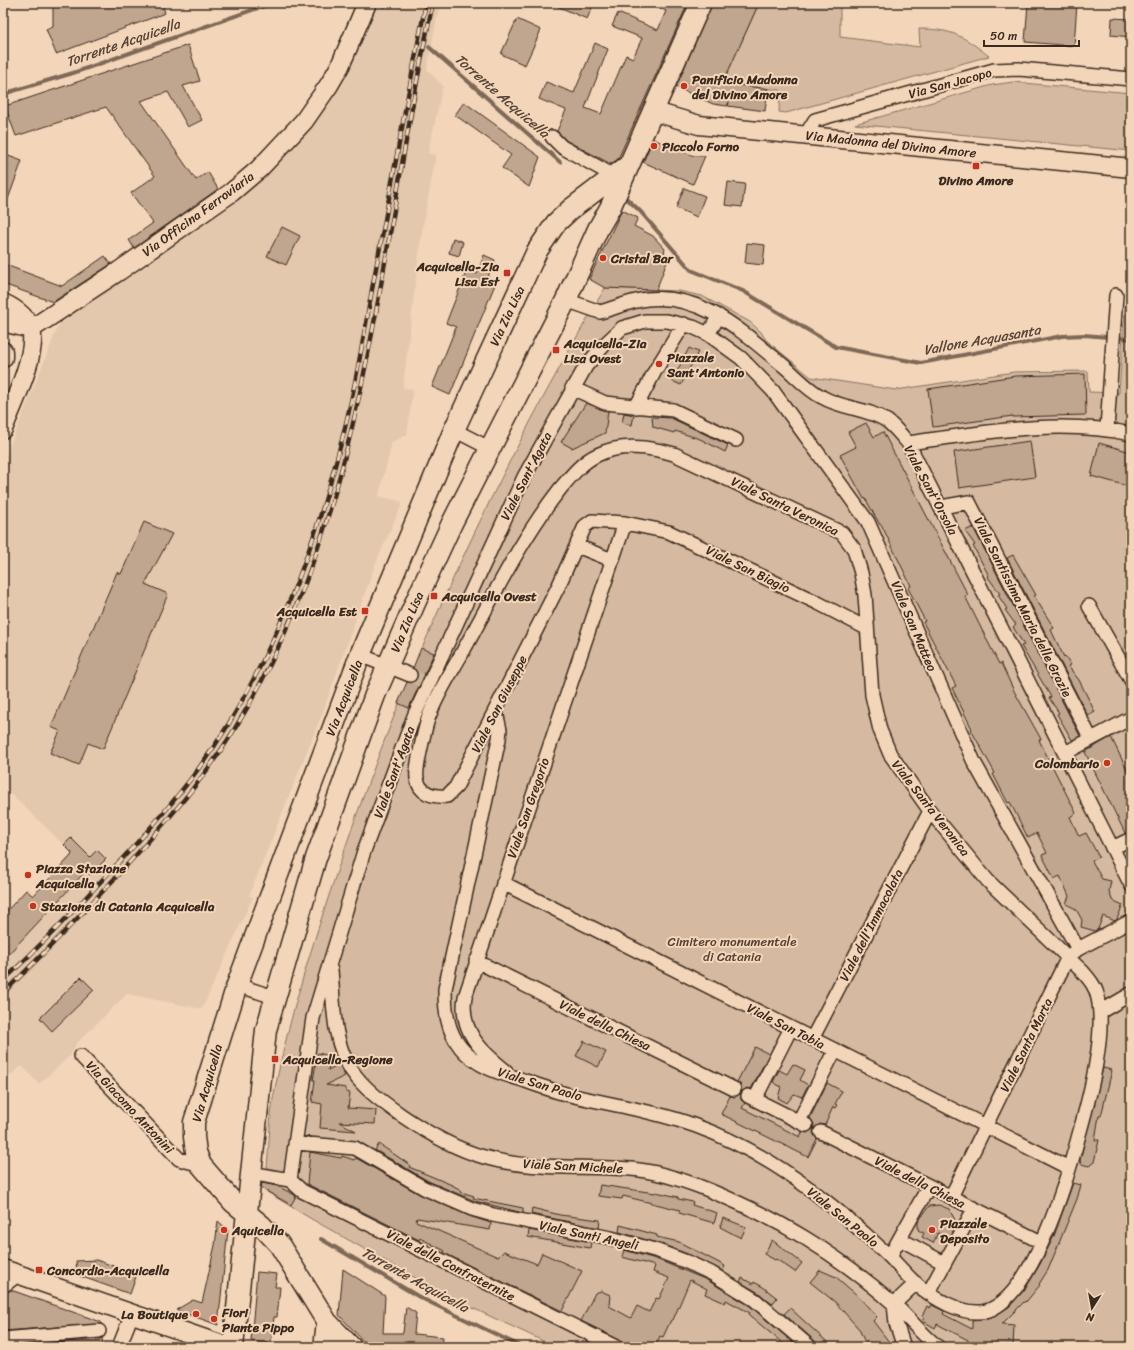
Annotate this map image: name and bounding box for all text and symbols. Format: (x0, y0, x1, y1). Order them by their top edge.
water label: Torrente Acquicella (62, 11, 184, 74)
scale bar (984, 22, 1079, 48)
text: 50 m (990, 25, 1017, 47)
water label: Torrente Acquicella (449, 47, 556, 145)
street label: Via San Jacopo (906, 61, 995, 105)
place label: Panificio Madonna del Divino Amore (692, 68, 798, 106)
marker: Panificio Madonna del Divino Amore (679, 81, 689, 91)
street label: Via Madonna del Divino Amore (805, 124, 978, 164)
place label: Piccolo Forno (662, 135, 740, 158)
marker: Piccolo Forno (649, 141, 659, 151)
marker: Divino Amore (971, 161, 981, 171)
street label: Via Officina Ferroviaria (137, 165, 259, 263)
place label: Divino Amore (939, 169, 1014, 192)
place label: Cristal Bar (610, 247, 675, 270)
marker: Cristal Bar (598, 253, 608, 263)
place label: Acquicella-Zia Lisa Est (416, 255, 500, 293)
marker: Acquicella-Zia Lisa Est (502, 268, 512, 278)
street label: Via Zia Lisa (483, 282, 531, 350)
water label: Vallone Acquasanta (922, 317, 1043, 363)
place label: Acquicella-Zia Lisa Ovest (563, 332, 647, 370)
marker: Acquicella-Zia Lisa Ovest (551, 345, 561, 355)
place label: Piazzale Sant'Antonio (666, 346, 745, 384)
marker: Piazzale Sant'Antonio (654, 359, 664, 369)
street label: Viale Sant'Agata (494, 427, 558, 524)
street label: Viale Sant'Orsola (897, 441, 965, 540)
street label: Viale Santa Veronica (727, 470, 843, 542)
street label: Viale Santissima Maria delle Grazie (967, 513, 1079, 701)
street label: Viale San Biagio (702, 539, 795, 600)
street label: Viale San Matteo (884, 577, 944, 675)
place label: Acquicella Ovest (441, 585, 537, 608)
street label: Via Zia Lisa (384, 587, 430, 656)
marker: Acquicella Ovest (429, 591, 439, 601)
place label: Acquicella Est (276, 600, 357, 623)
marker: Acquicella Est (360, 606, 370, 616)
street label: Viale San Giuseppe (464, 651, 534, 757)
street label: Via Acquicella (319, 656, 369, 740)
street label: Viale Sant'Agata (367, 722, 422, 821)
place label: Colombario (1034, 752, 1099, 775)
street label: Viale San Gregorio (500, 754, 556, 861)
street label: Viale Santa Veronica (886, 755, 977, 862)
marker: Colombario (1102, 758, 1112, 768)
place label: Piazza Stazione Acquicella (35, 857, 126, 895)
street label: Viale dell'Immacolata (833, 864, 910, 985)
marker: Piazza Stazione Acquicella (23, 870, 33, 880)
place label: Stazione di Catania Acquicella (40, 895, 215, 918)
marker: Stazione di Catania Acquicella (28, 901, 38, 911)
park label: Cimitero monumentale di Catania (668, 930, 796, 968)
street label: Viale della Chiesa (555, 993, 655, 1057)
street label: Viale Santa Marta (993, 993, 1059, 1096)
street label: Viale San Tobia (743, 996, 830, 1056)
street label: Via Acquicella (185, 1041, 229, 1125)
place label: Acquicella-Regione (282, 1048, 393, 1071)
marker: Acquicella-Regione (270, 1054, 280, 1064)
street label: Via Giacomo Antonini (80, 1055, 180, 1160)
street label: Viale San Paolo (495, 1060, 585, 1108)
street label: Viale della Chiesa (871, 1149, 970, 1215)
street label: Viale San Michele (522, 1152, 624, 1180)
street label: Viale San Paolo (802, 1181, 884, 1254)
place label: Piazzale Deposito (940, 1212, 990, 1250)
street label: Viale Santi Angeli (537, 1213, 641, 1257)
place label: Aquicella (231, 1219, 285, 1242)
street label: Viale delle Confraternite (383, 1223, 520, 1308)
marker: Aquicella (219, 1225, 229, 1235)
marker: Piazzale Deposito (927, 1225, 937, 1235)
water label: Torrente Acquicella (357, 1240, 474, 1320)
place label: Concordia-Acquicella (46, 1259, 170, 1282)
marker: Concordia-Acquicella (34, 1265, 44, 1275)
north arrow (1072, 1288, 1112, 1328)
place label: Fiori Piante Pippo (221, 1301, 295, 1339)
place label: La Boutique (121, 1303, 189, 1326)
text: N (1084, 1307, 1097, 1328)
marker: La Boutique (191, 1309, 201, 1319)
marker: Fiori Piante Pippo (209, 1314, 219, 1324)

